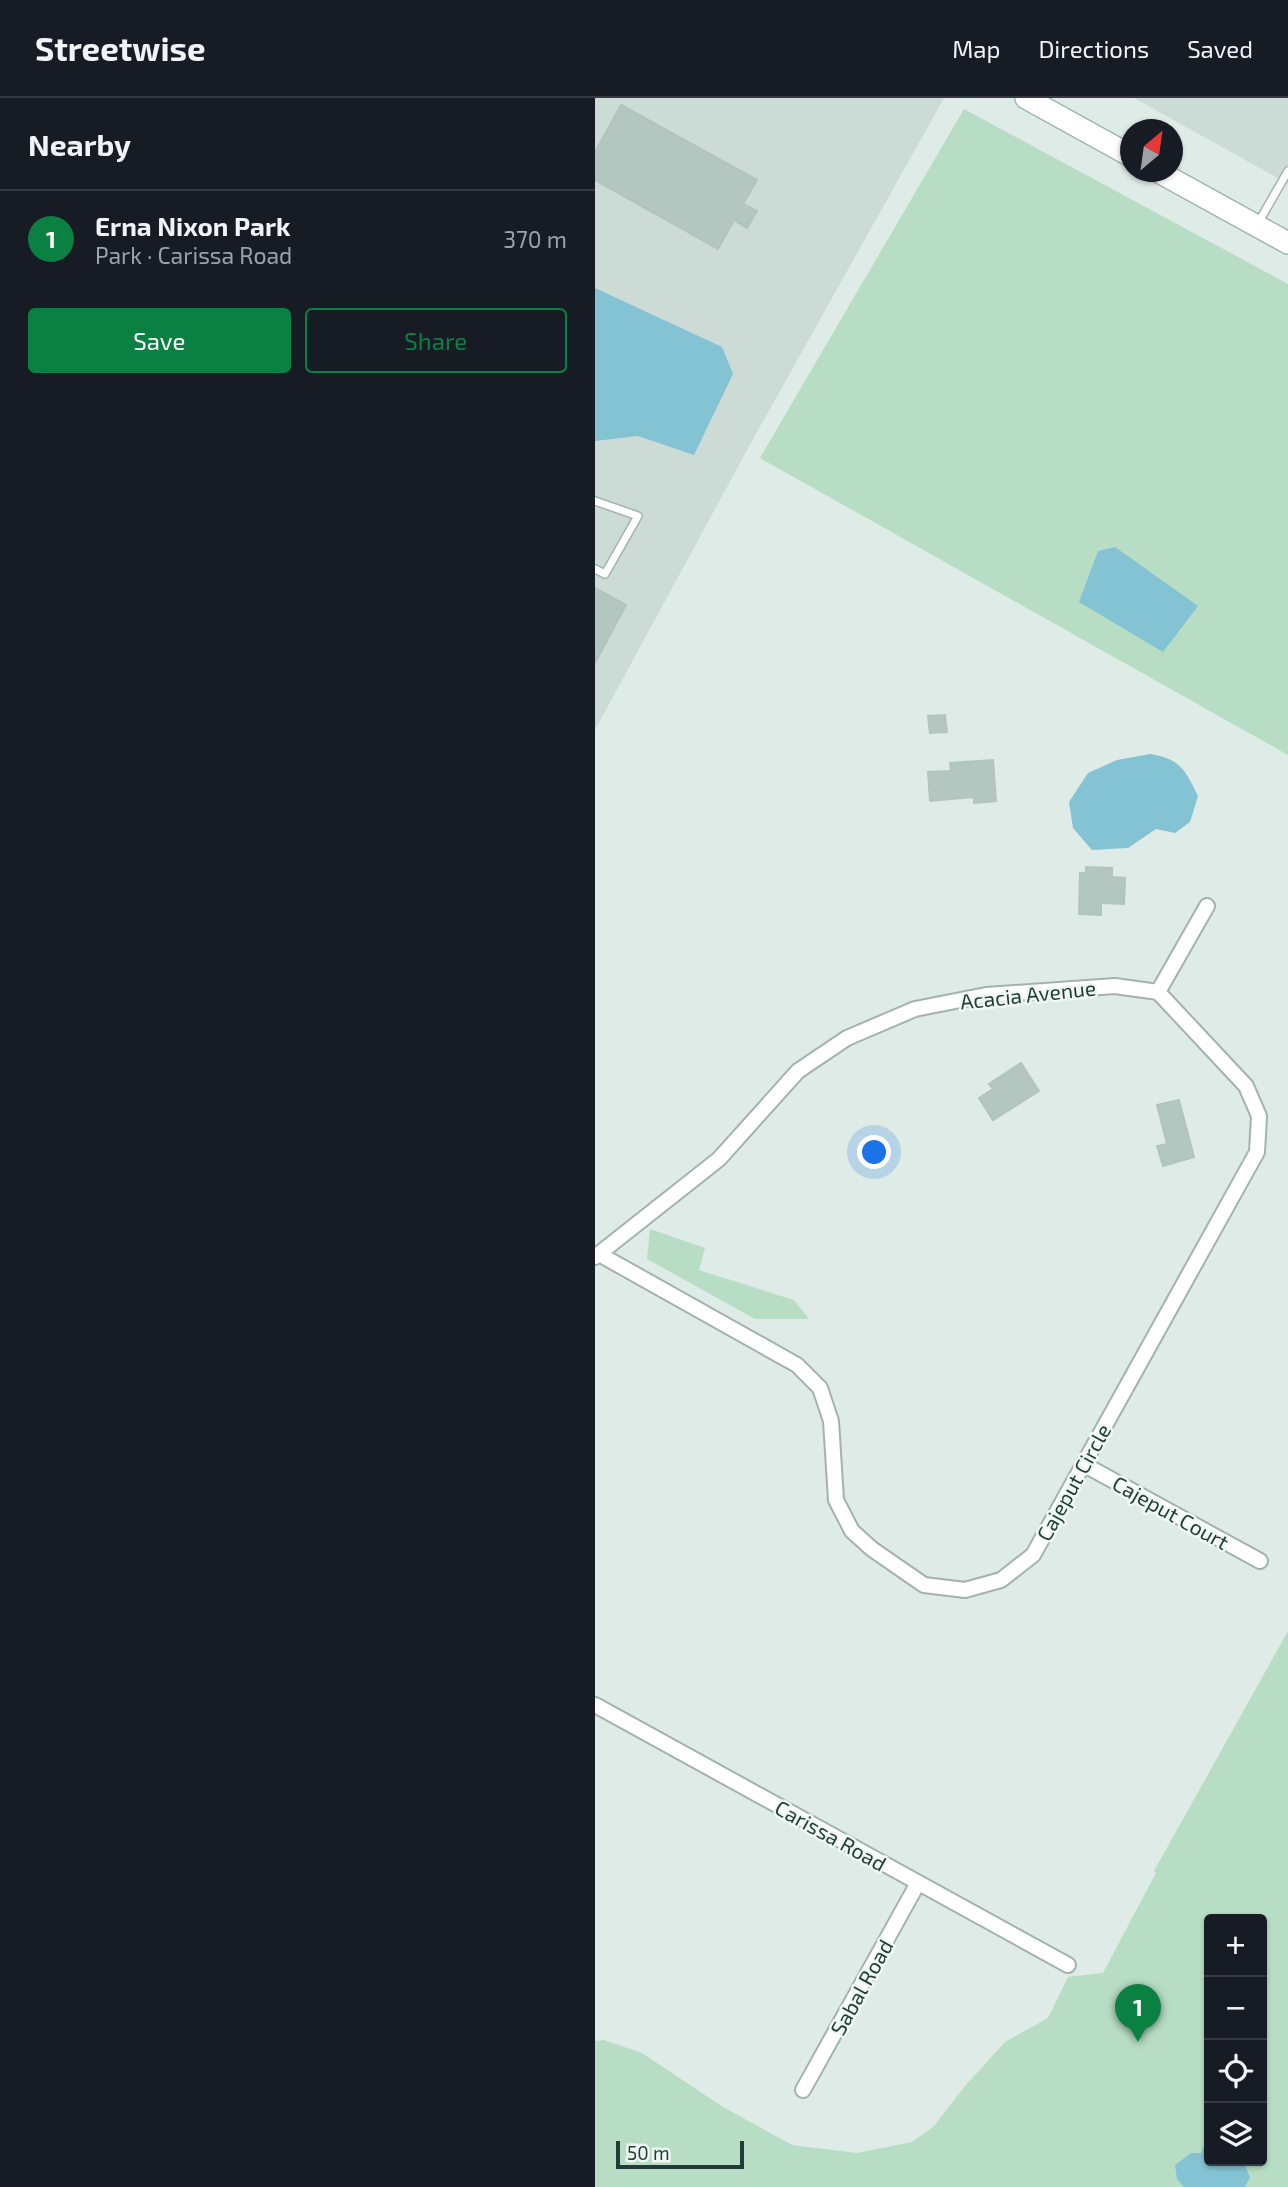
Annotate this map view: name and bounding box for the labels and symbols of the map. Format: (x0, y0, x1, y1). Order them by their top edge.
north arrow (1120, 119, 1183, 182)
street label: Acacia Avenue (959, 974, 1097, 1014)
your location (857, 1135, 891, 1169)
street label: Cajeput Circle (1031, 1419, 1116, 1545)
street label: Cajeput Court (1108, 1470, 1234, 1555)
street label: Carissa Road (771, 1794, 891, 1876)
street label: Sabal Road (824, 1935, 898, 2039)
pin: 1 (1115, 1984, 1161, 2042)
scale bar (616, 2138, 744, 2170)

